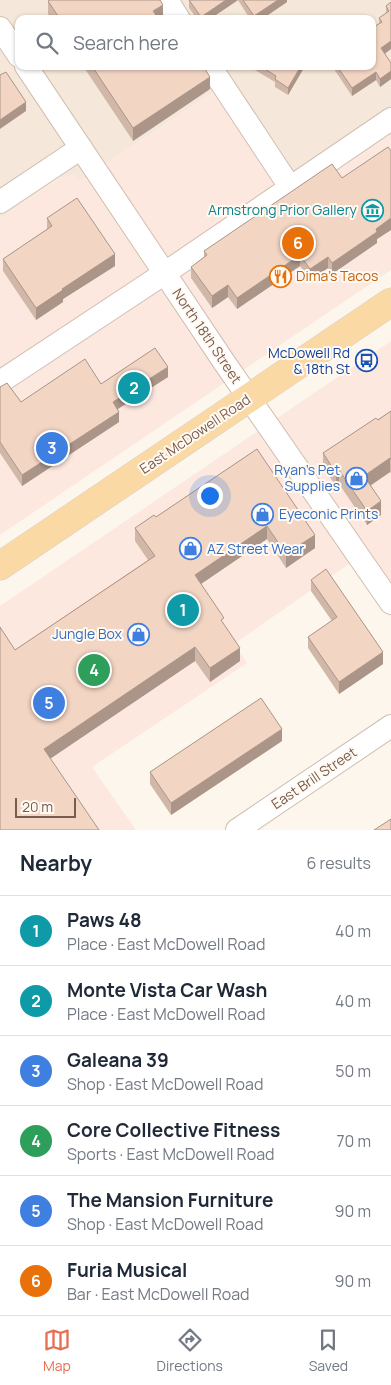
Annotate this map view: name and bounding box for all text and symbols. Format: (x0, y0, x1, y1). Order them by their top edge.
search box (15, 15, 376, 70)
icon: search (33, 29, 61, 57)
text: Search here (73, 30, 179, 56)
museum icon: Armstrong Prior Gallery (361, 198, 385, 222)
place label: Armstrong Prior Gallery (208, 200, 358, 219)
pin: 6 (282, 224, 314, 262)
restaurant icon: Dima's Tacos (268, 264, 292, 288)
place label: Dima's Tacos (296, 266, 378, 285)
street label: North 18th Street (168, 284, 247, 387)
place label: McDowell Rd & 18th St (268, 343, 350, 378)
bus stop icon: McDowell Rd & 18th St (354, 349, 378, 373)
pin: 2 (118, 369, 150, 407)
street label: East McDowell Road (136, 389, 254, 478)
pin: 3 (36, 429, 68, 467)
place label: Ryan's Pet Supplies (274, 460, 340, 495)
shop icon: Ryan's Pet Supplies (344, 466, 368, 490)
your location (197, 483, 223, 509)
shop icon: Eyeconic Prints (251, 502, 275, 526)
place label: Eyeconic Prints (279, 504, 378, 523)
shop icon: AZ Street Wear (179, 537, 203, 561)
place label: AZ Street Wear (207, 539, 304, 558)
pin: 1 (167, 591, 199, 629)
shop icon: Jungle Box (126, 622, 150, 646)
place label: Jungle Box (52, 624, 123, 643)
pin: 4 (78, 651, 110, 689)
pin: 5 (33, 684, 65, 722)
street label: East Brill Street (267, 742, 360, 813)
scale bar (15, 795, 76, 818)
text: 20 m (22, 797, 53, 816)
text: Nearby (20, 849, 92, 877)
text: 6 results (306, 852, 371, 874)
text: Paws 48 (67, 907, 142, 933)
text: 1 (32, 920, 40, 942)
text: 40 m (335, 920, 371, 942)
text: Place · East McDowell Road (67, 933, 265, 955)
text: Monte Vista Car Wash (67, 977, 267, 1003)
text: 2 (31, 990, 41, 1012)
text: 40 m (335, 990, 371, 1012)
text: Place · East McDowell Road (67, 1003, 265, 1025)
text: Galeana 39 (67, 1047, 169, 1073)
text: 3 (31, 1060, 41, 1082)
text: 50 m (335, 1060, 371, 1082)
text: Shop · East McDowell Road (67, 1073, 263, 1095)
text: Core Collective Fitness (67, 1117, 280, 1143)
text: 4 (31, 1130, 41, 1152)
text: 70 m (336, 1130, 371, 1152)
text: Sports · East McDowell Road (67, 1143, 275, 1165)
text: The Mansion Furniture (67, 1187, 273, 1213)
text: 5 (31, 1200, 41, 1222)
text: 90 m (335, 1200, 371, 1222)
text: Shop · East McDowell Road (67, 1213, 263, 1235)
text: Furia Musical (67, 1257, 187, 1283)
text: 6 (31, 1270, 41, 1292)
text: 90 m (335, 1270, 371, 1292)
text: Bar · East McDowell Road (67, 1283, 250, 1305)
tab: Map (43, 1326, 71, 1375)
tab: Directions (157, 1326, 223, 1375)
tab: Saved (309, 1326, 348, 1375)

